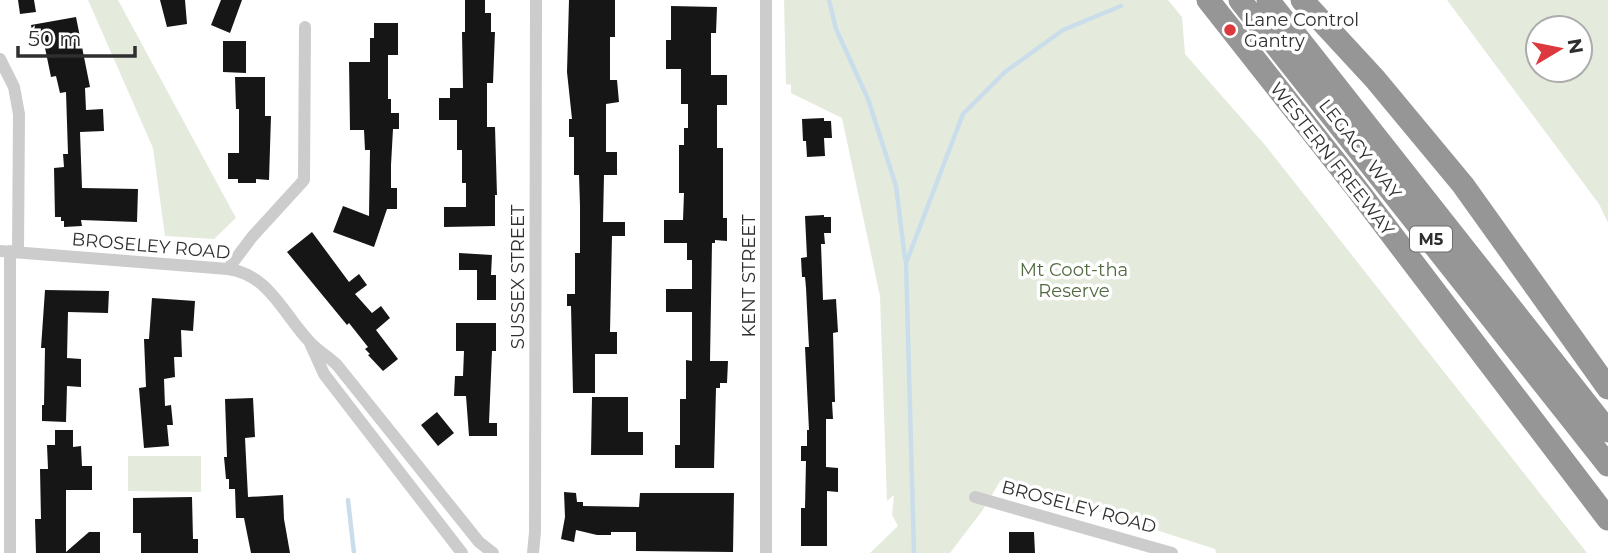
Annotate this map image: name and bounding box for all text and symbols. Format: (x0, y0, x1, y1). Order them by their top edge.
place label: Lane Control Gantry (1244, 9, 1359, 52)
scale bar (18, 14, 135, 58)
north arrow (1524, 14, 1594, 84)
marker: Lane Control Gantry (1222, 22, 1238, 38)
text: 50 m (28, 26, 82, 51)
text: N (1563, 37, 1588, 56)
street label: WESTERN FREEWAY (1265, 78, 1399, 241)
street label: LEGACY WAY (1314, 95, 1406, 204)
street label: SUSSEX STREET (507, 204, 529, 349)
street label: KENT STREET (738, 214, 760, 338)
road number: M5 (1410, 227, 1452, 252)
street label: BROSELEY ROAD (71, 228, 231, 264)
park label: Mt Coot-tha Reserve (1020, 259, 1128, 302)
street label: BROSELEY ROAD (999, 476, 1159, 538)

